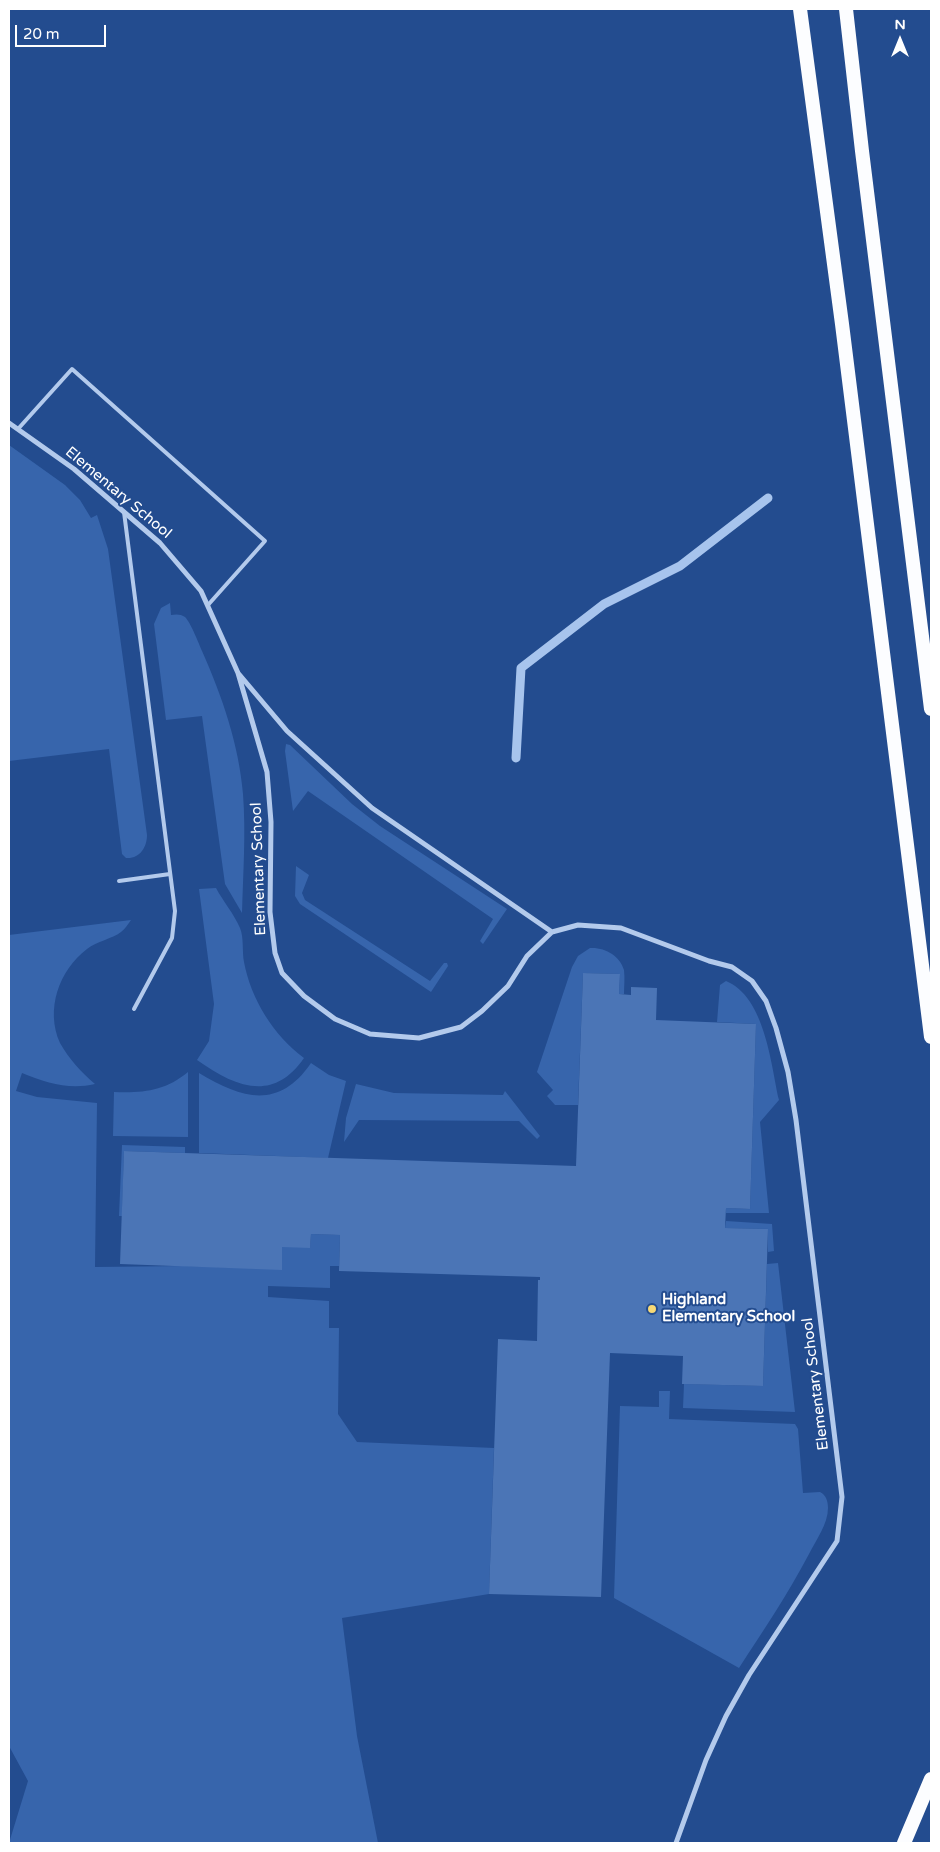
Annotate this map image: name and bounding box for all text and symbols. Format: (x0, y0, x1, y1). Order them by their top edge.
scale bar (18, 15, 109, 47)
north arrow (875, 15, 925, 65)
text: N (894, 16, 906, 33)
text: 20 m (23, 25, 60, 43)
street label: Elementary School (61, 443, 175, 543)
street label: Elementary School (248, 802, 270, 936)
place label: Highland Elementary School (662, 1291, 795, 1326)
marker: Highland Elementary School (646, 1303, 658, 1315)
street label: Elementary School (799, 1317, 833, 1451)

